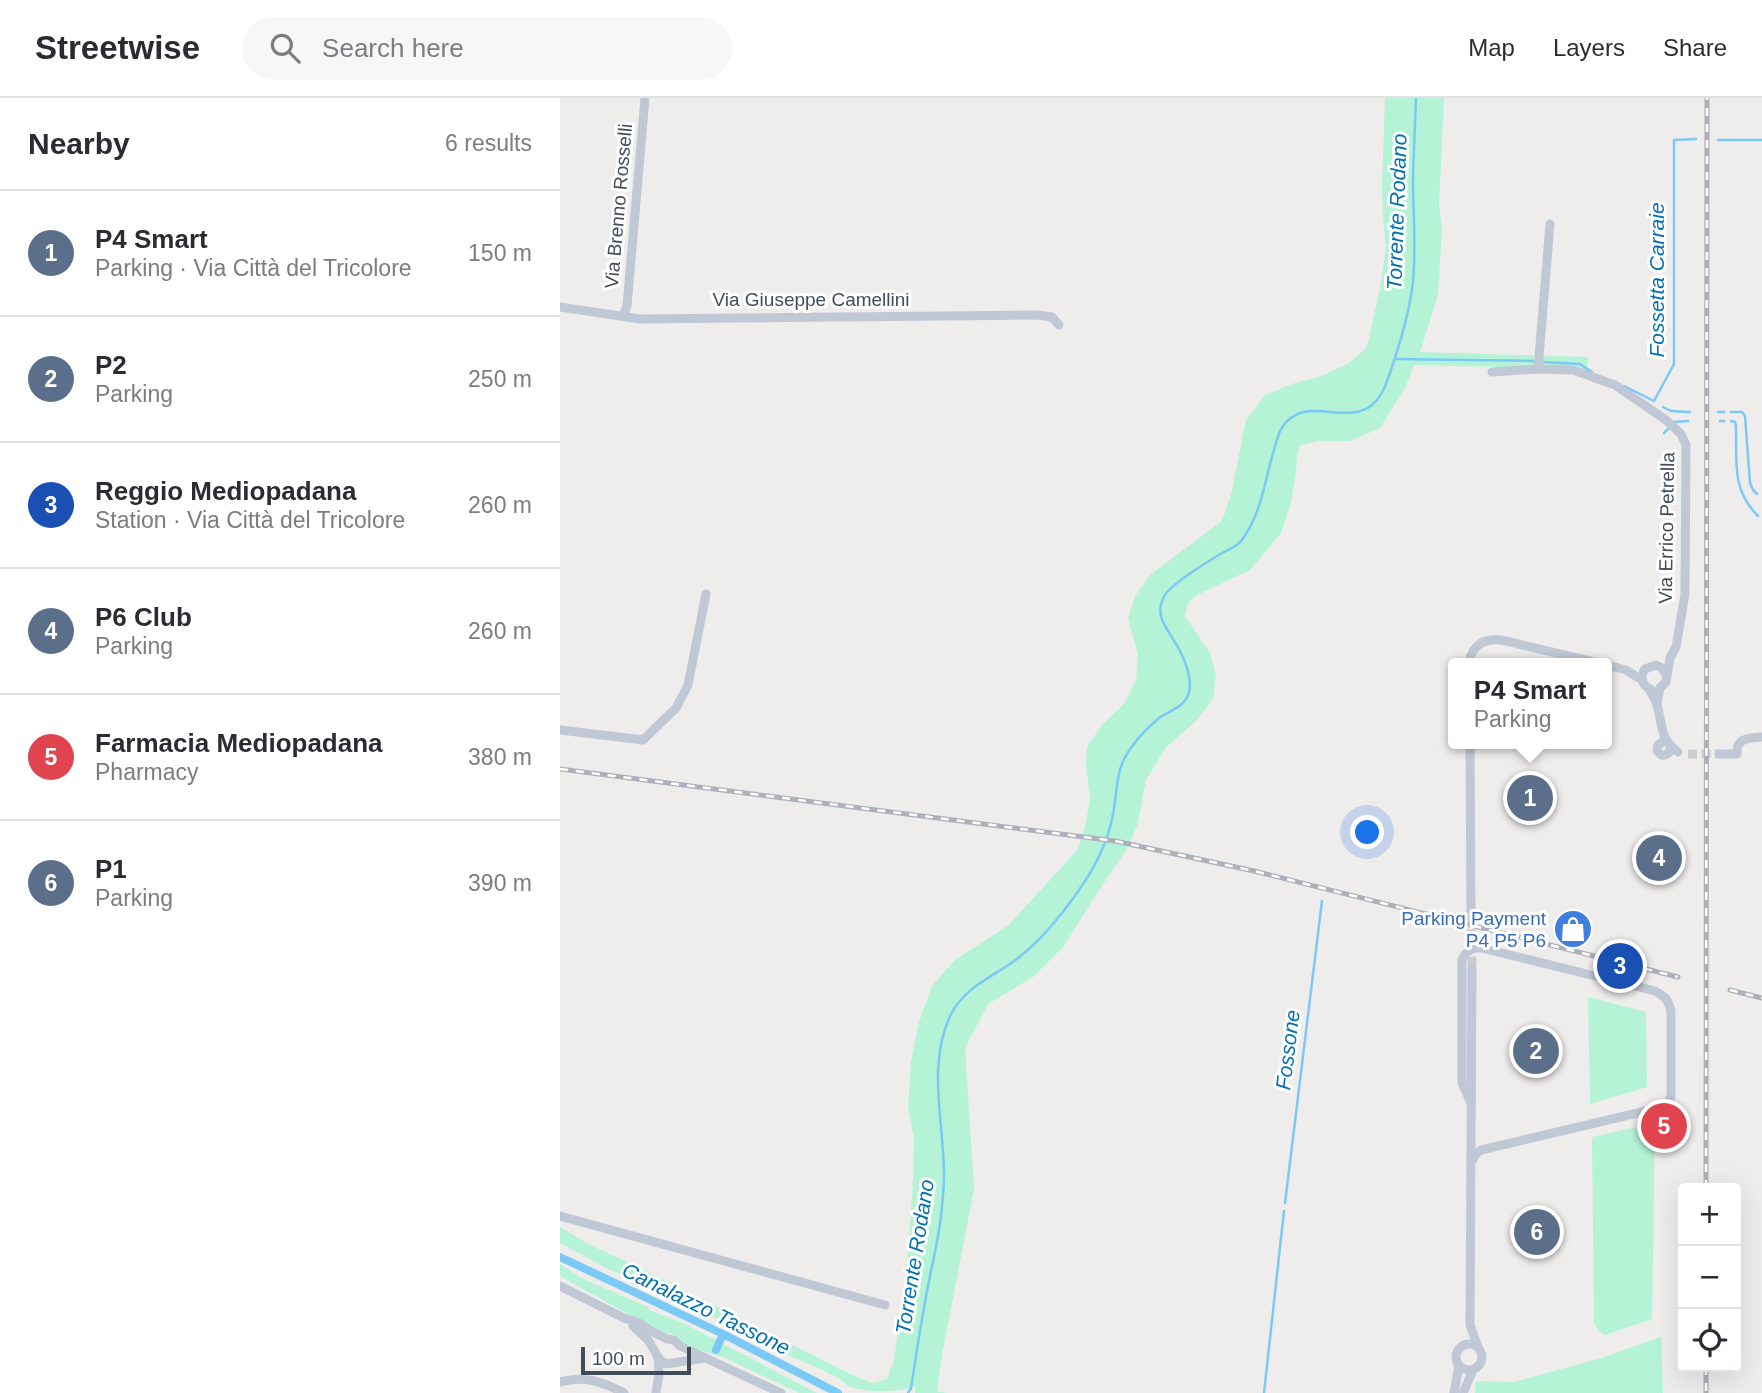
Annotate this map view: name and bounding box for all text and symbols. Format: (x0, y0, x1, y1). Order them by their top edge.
search box (242, 17, 732, 80)
text: Streetwise (35, 29, 200, 66)
icon: search (266, 29, 304, 67)
text: Search here (322, 33, 464, 63)
text: Map (1468, 34, 1515, 61)
text: Layers (1553, 34, 1625, 61)
text: Share (1663, 34, 1727, 61)
street label: Via Brenno Rosselli (601, 123, 636, 289)
text: Nearby (28, 127, 130, 160)
text: 6 results (445, 130, 532, 156)
water label: Torrente Rodano (1382, 133, 1411, 291)
water label: Fossetta Carraie (1645, 202, 1668, 358)
text: P4 Smart (95, 224, 208, 254)
text: 1 (45, 240, 57, 266)
text: 150 m (468, 240, 532, 266)
text: Parking · Via Città del Tricolore (95, 255, 412, 281)
street label: Via Giuseppe Camellini (712, 289, 910, 310)
text: P2 (95, 350, 127, 380)
text: 2 (45, 366, 57, 392)
text: 250 m (468, 366, 532, 392)
text: Parking (95, 381, 173, 407)
street label: Via Errico Petrella (1655, 452, 1678, 604)
text: Reggio Mediopadana (95, 476, 356, 506)
text: 3 (45, 492, 57, 518)
text: 260 m (468, 492, 532, 518)
text: Station · Via Città del Tricolore (95, 507, 405, 533)
text: P6 Club (95, 602, 192, 632)
text: 4 (45, 618, 57, 644)
text: 260 m (468, 618, 532, 644)
text: Parking (95, 633, 173, 659)
popup (1448, 658, 1612, 749)
text: P4 Smart (1474, 675, 1586, 705)
text: Parking (1474, 706, 1552, 732)
text: Farmacia Mediopadana (95, 728, 383, 758)
text: 5 (45, 744, 57, 770)
text: 380 m (468, 744, 532, 770)
text: Pharmacy (95, 759, 199, 785)
pin: 1 (1507, 772, 1553, 824)
your location (1350, 815, 1384, 849)
pin: 4 (1636, 832, 1682, 884)
text: P1 (95, 854, 127, 884)
text: 6 (45, 870, 57, 896)
text: 390 m (468, 870, 532, 896)
text: Parking (95, 885, 173, 911)
place label: Parking Payment P4 P5 P6 (1401, 908, 1547, 951)
shop icon: Parking Payment P4 P5 P6 (1552, 908, 1594, 950)
pin: 3 (1597, 940, 1643, 992)
water label: Fossone (1271, 1009, 1304, 1091)
pin: 2 (1513, 1025, 1559, 1077)
pin: 5 (1641, 1100, 1687, 1152)
water label: Torrente Rodano (891, 1177, 938, 1336)
map controls (1678, 1183, 1741, 1372)
button: + (1678, 1183, 1741, 1246)
pin: 6 (1514, 1206, 1560, 1258)
button: − (1678, 1246, 1741, 1309)
water label: Canalazzo Tassone (619, 1258, 794, 1359)
button: locate (1678, 1309, 1741, 1372)
scale bar (581, 1344, 691, 1376)
text: 100 m (592, 1348, 645, 1369)

